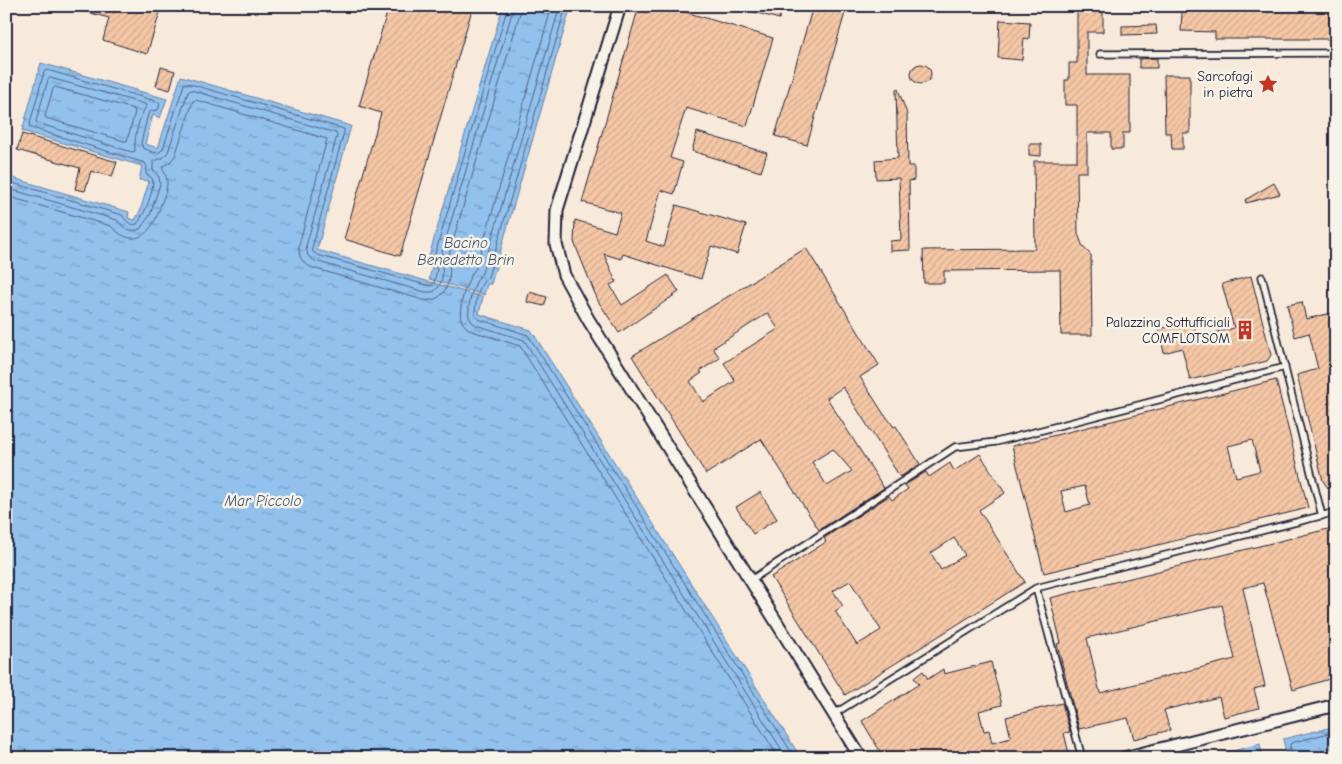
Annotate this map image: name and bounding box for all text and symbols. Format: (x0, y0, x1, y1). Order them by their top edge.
place label: Sarcofagi in pietra (1197, 68, 1253, 101)
place icon: Sarcofagi in pietra (1257, 73, 1279, 95)
water label: Bacino Benedetto Brin (417, 234, 515, 269)
place label: Palazzina Sottufficiali COMFLOTSOM (1106, 314, 1230, 347)
building icon: Palazzina Sottufficiali COMFLOTSOM (1234, 319, 1256, 341)
water label: Mar Piccolo (224, 492, 301, 510)

